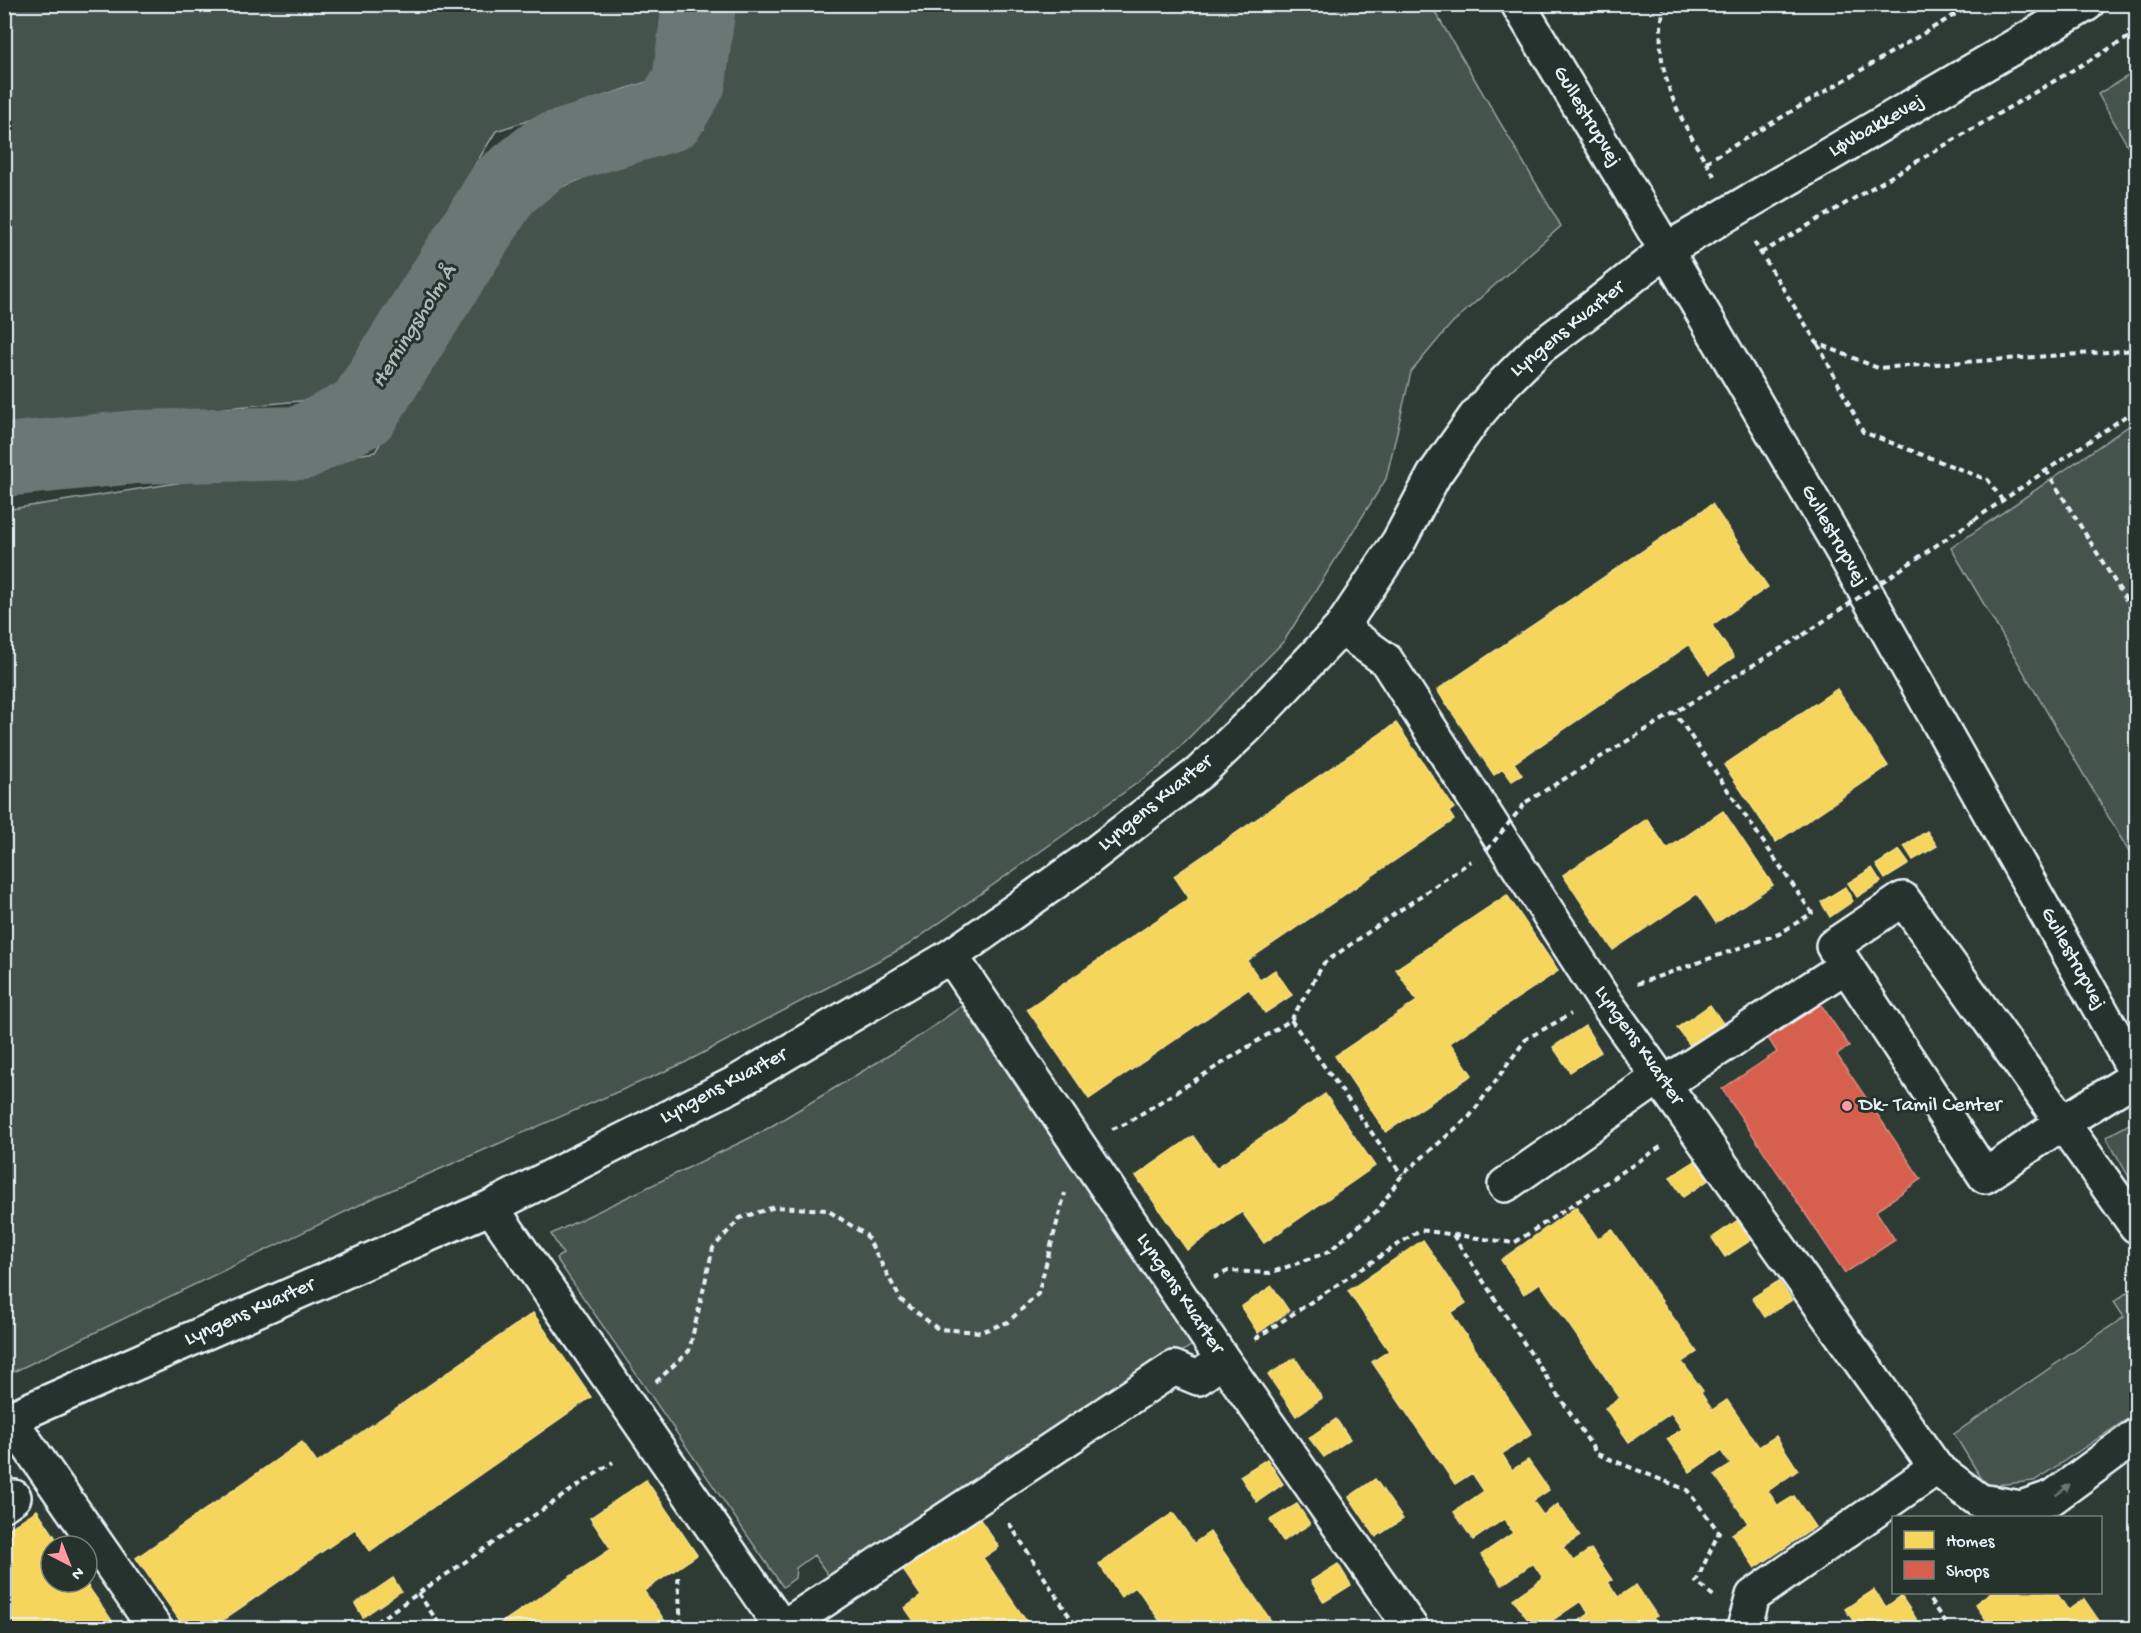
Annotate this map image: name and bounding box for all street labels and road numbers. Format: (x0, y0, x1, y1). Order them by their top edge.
street label: Gullestrupvej (1546, 62, 1626, 172)
street label: Løvbakkevej (1825, 90, 1929, 164)
street label: Lyngens Kvarter (1506, 275, 1632, 384)
street label: Gullestrupvej (1794, 481, 1872, 591)
street label: Lyngens Kvarter (1094, 749, 1220, 858)
street label: Gullestrupvej (2034, 903, 2110, 1015)
street label: Lyngens Kvarter (1588, 981, 1689, 1112)
street label: Lyngens Kvarter (656, 1042, 793, 1131)
street label: Lyngens Kvarter (1129, 1229, 1229, 1360)
street label: Lyngens Kvarter (181, 1272, 321, 1353)

